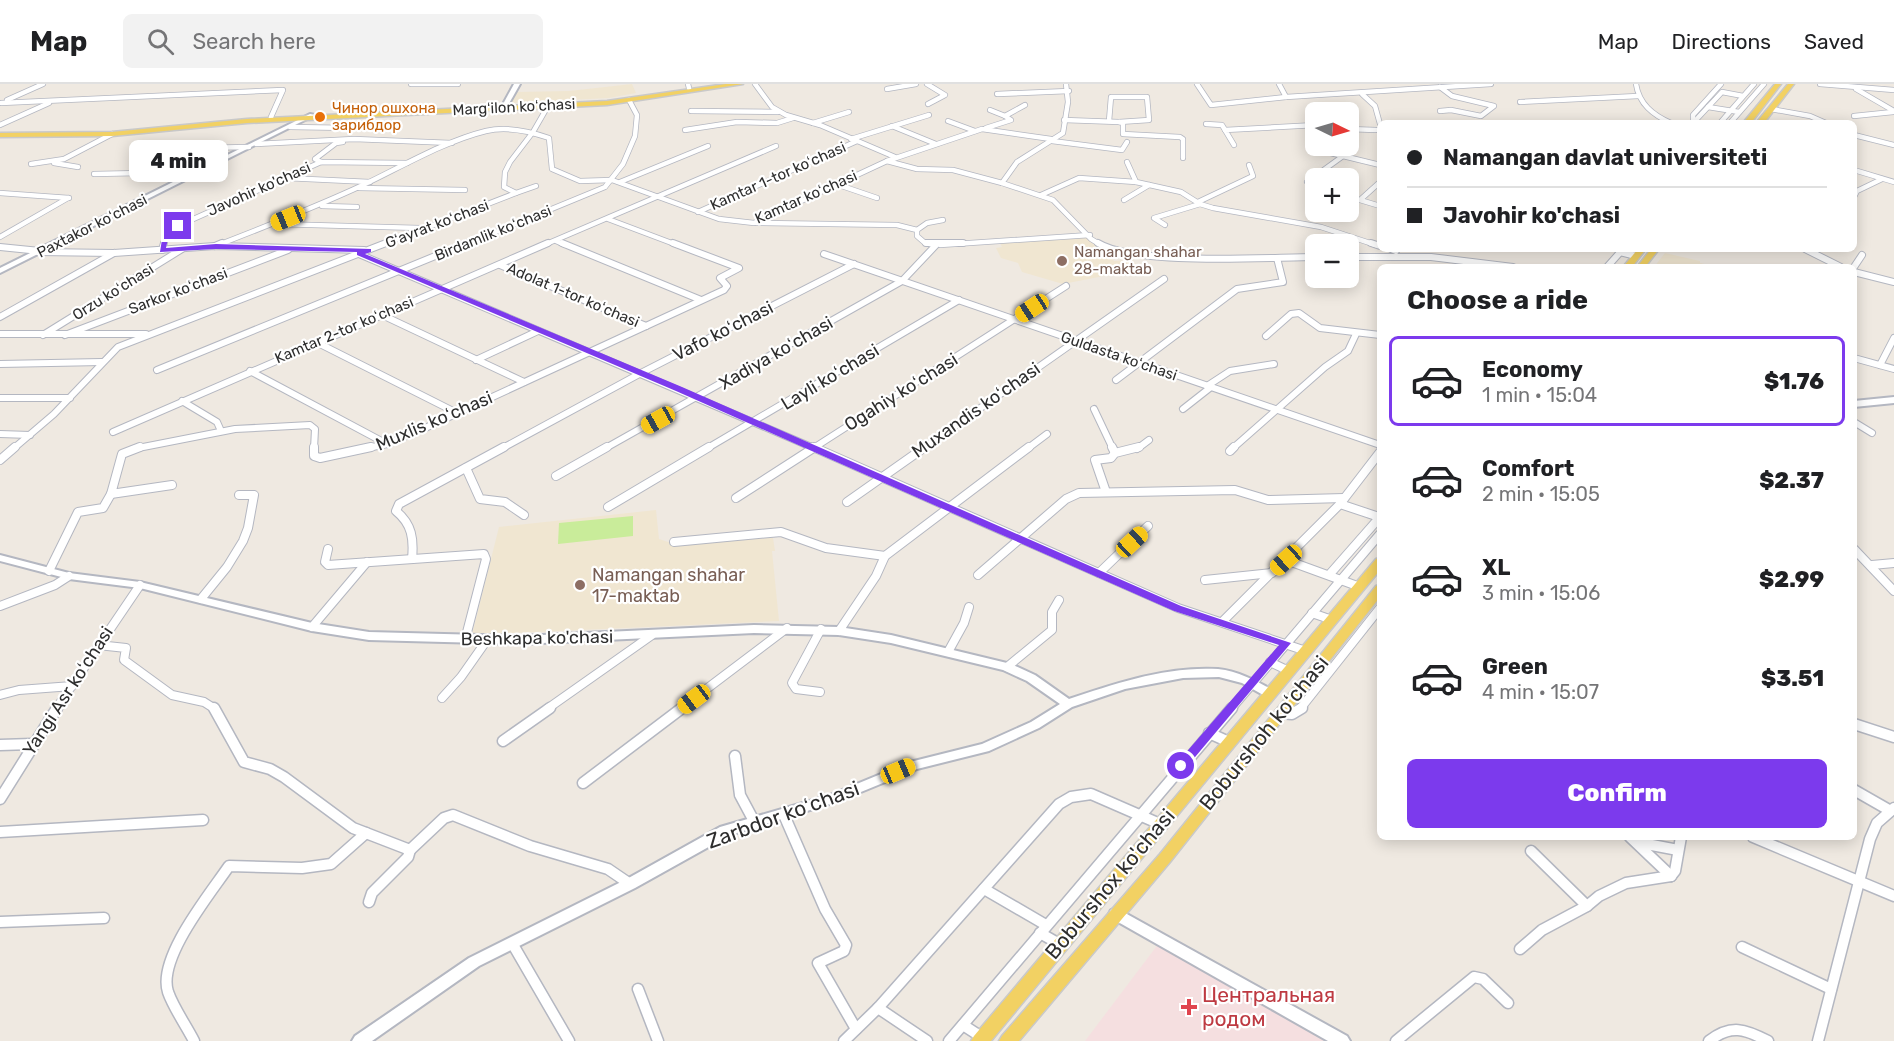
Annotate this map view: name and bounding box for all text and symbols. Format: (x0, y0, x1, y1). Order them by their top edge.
search box (123, 14, 543, 68)
text: Map (30, 25, 87, 58)
icon: search (144, 25, 177, 58)
text: Search here (192, 28, 316, 55)
text: Map (1598, 29, 1639, 54)
text: Directions (1672, 29, 1771, 54)
text: Saved (1804, 29, 1864, 54)
street label: Margʻilon koʻchasi (452, 95, 576, 119)
place label: Чинор ошхона зарибдор (332, 99, 436, 134)
north arrow (1305, 102, 1359, 156)
map controls (1305, 102, 1359, 288)
marker: Чинор ошхона зарибдор (313, 110, 327, 124)
street label: Kamtar 1-tor koʻchasi (707, 138, 849, 214)
callout: 4 min (128, 139, 228, 181)
text: Namangan davlat universiteti (1443, 144, 1767, 171)
text: 4 min (151, 149, 206, 173)
street label: Javohir ko'chasi (204, 158, 314, 220)
street label: Kamtar koʻchasi (752, 166, 860, 228)
button: + (1305, 168, 1359, 222)
street label: Paxtakor koʻchasi (34, 190, 150, 262)
street label: Gʻayrat koʻchasi (383, 196, 491, 252)
street label: Birdamlik koʻchasi (432, 201, 554, 265)
text: Javohir ko'chasi (1443, 202, 1620, 229)
car (268, 203, 308, 233)
route end (164, 212, 191, 239)
button: − (1305, 234, 1359, 288)
place label: Namangan shahar 28-maktab (1074, 243, 1202, 278)
marker: Namangan shahar 28-maktab (1055, 254, 1069, 268)
street label: Adolat 1-tor koʻchasi (504, 259, 642, 331)
street label: Orzu koʻchasi (69, 260, 157, 324)
street label: Sarkor koʻchasi (126, 264, 230, 318)
text: Choose a ride (1407, 284, 1588, 316)
car (1012, 291, 1052, 325)
street label: Kamtar 2-tor koʻchasi (272, 293, 416, 367)
street label: Vafo koʻchasi (669, 296, 777, 366)
street label: Xadiya koʻchasi (715, 312, 837, 394)
street label: Guldasta koʻchasi (1058, 328, 1180, 384)
street label: Layli koʻchasi (777, 339, 883, 415)
street label: Ogahiy koʻchasi (840, 348, 962, 436)
icon: car (1410, 354, 1464, 408)
text: Economy (1482, 356, 1583, 383)
street label: Muxandis koʻchasi (908, 357, 1044, 463)
text: $1.76 (1764, 368, 1824, 395)
text: 1 min · 15:04 (1482, 383, 1597, 407)
street label: Muxlis koʻchasi (372, 387, 496, 455)
car (638, 403, 678, 437)
icon: car (1410, 453, 1464, 507)
text: Comfort (1482, 455, 1574, 482)
text: $2.37 (1759, 467, 1824, 494)
text: 2 min · 15:05 (1482, 482, 1600, 506)
car (1113, 523, 1151, 561)
car (1267, 541, 1305, 579)
icon: car (1410, 552, 1464, 606)
text: XL (1482, 554, 1510, 581)
place label: Namangan shahar 17-maktab (592, 564, 745, 607)
text: $2.99 (1759, 566, 1824, 593)
marker: Namangan shahar 17-maktab (573, 578, 587, 592)
text: 3 min · 15:06 (1482, 581, 1600, 605)
street label: Yangi Asr koʻchasi (18, 622, 118, 760)
street label: Beshkapa ko'chasi (460, 626, 614, 650)
street label: Boburshoh koʻchasi (1194, 650, 1334, 815)
icon: car (1410, 651, 1464, 705)
text: Green (1482, 653, 1548, 680)
text: $3.51 (1761, 665, 1824, 692)
text: 4 min · 15:07 (1482, 680, 1599, 704)
car (674, 681, 714, 717)
route start (1167, 752, 1194, 779)
car (878, 756, 918, 786)
button: Confirm (1407, 759, 1827, 828)
street label: Zarbdor koʻchasi (703, 775, 863, 854)
street label: Boburshox ko'chasi (1039, 803, 1180, 964)
place label: Центральная родом (1202, 982, 1335, 1031)
marker: Центральная родом (1180, 998, 1198, 1016)

